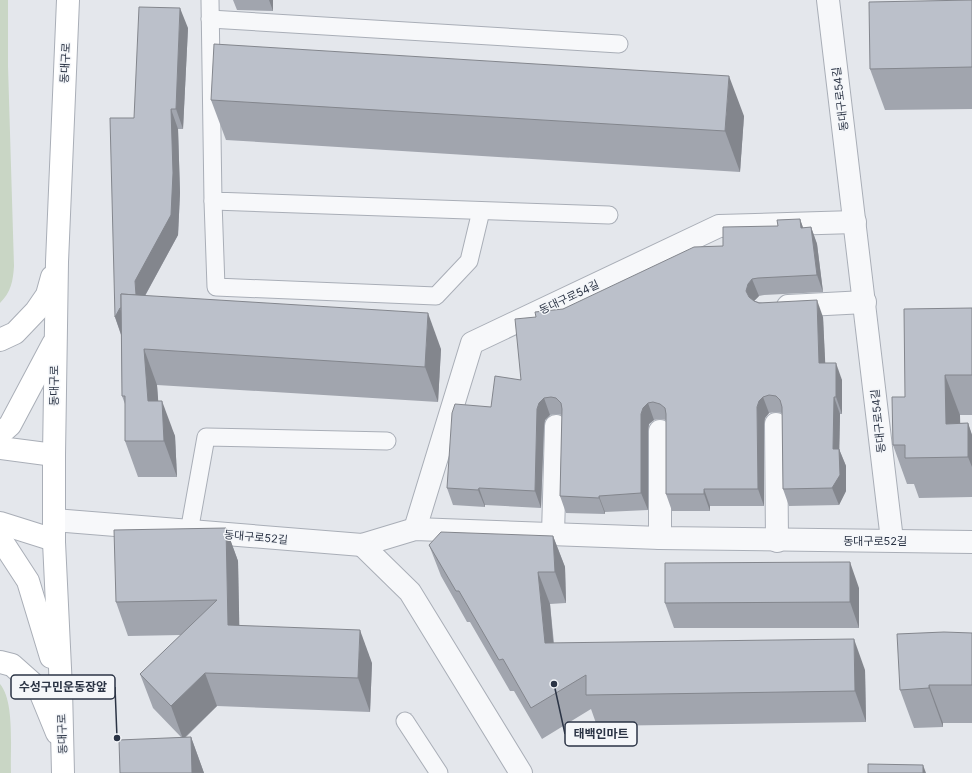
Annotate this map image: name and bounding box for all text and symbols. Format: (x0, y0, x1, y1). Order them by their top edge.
street label: 동대구로 (57, 42, 73, 84)
street label: 동대구로54길 (829, 66, 851, 132)
street label: 동대구로54길 (537, 277, 601, 317)
street label: 동대구로 (47, 366, 61, 406)
street label: 동대구로54길 (868, 388, 888, 454)
street label: 동대구로52길 (224, 527, 288, 547)
street label: 동대구로52길 (843, 534, 907, 548)
callout: 수성구민운동장앞 (11, 675, 115, 699)
text: 수성구민운동장앞 (19, 679, 107, 694)
street label: 동대구로 (54, 714, 70, 754)
callout: 태백인마트 (565, 722, 637, 746)
text: 태백인마트 (573, 726, 629, 741)

